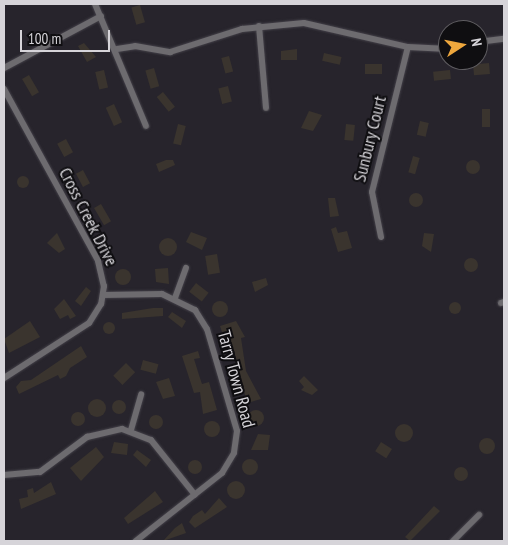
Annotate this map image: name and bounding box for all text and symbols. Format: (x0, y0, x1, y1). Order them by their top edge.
scale bar (22, 20, 112, 52)
north arrow (438, 20, 488, 70)
text: 100 m (28, 29, 61, 48)
text: N (467, 37, 486, 48)
street label: Sunbury Court (349, 94, 391, 184)
street label: Cross Creek Drive (54, 164, 122, 270)
street label: Tarry Town Road (212, 327, 260, 431)

